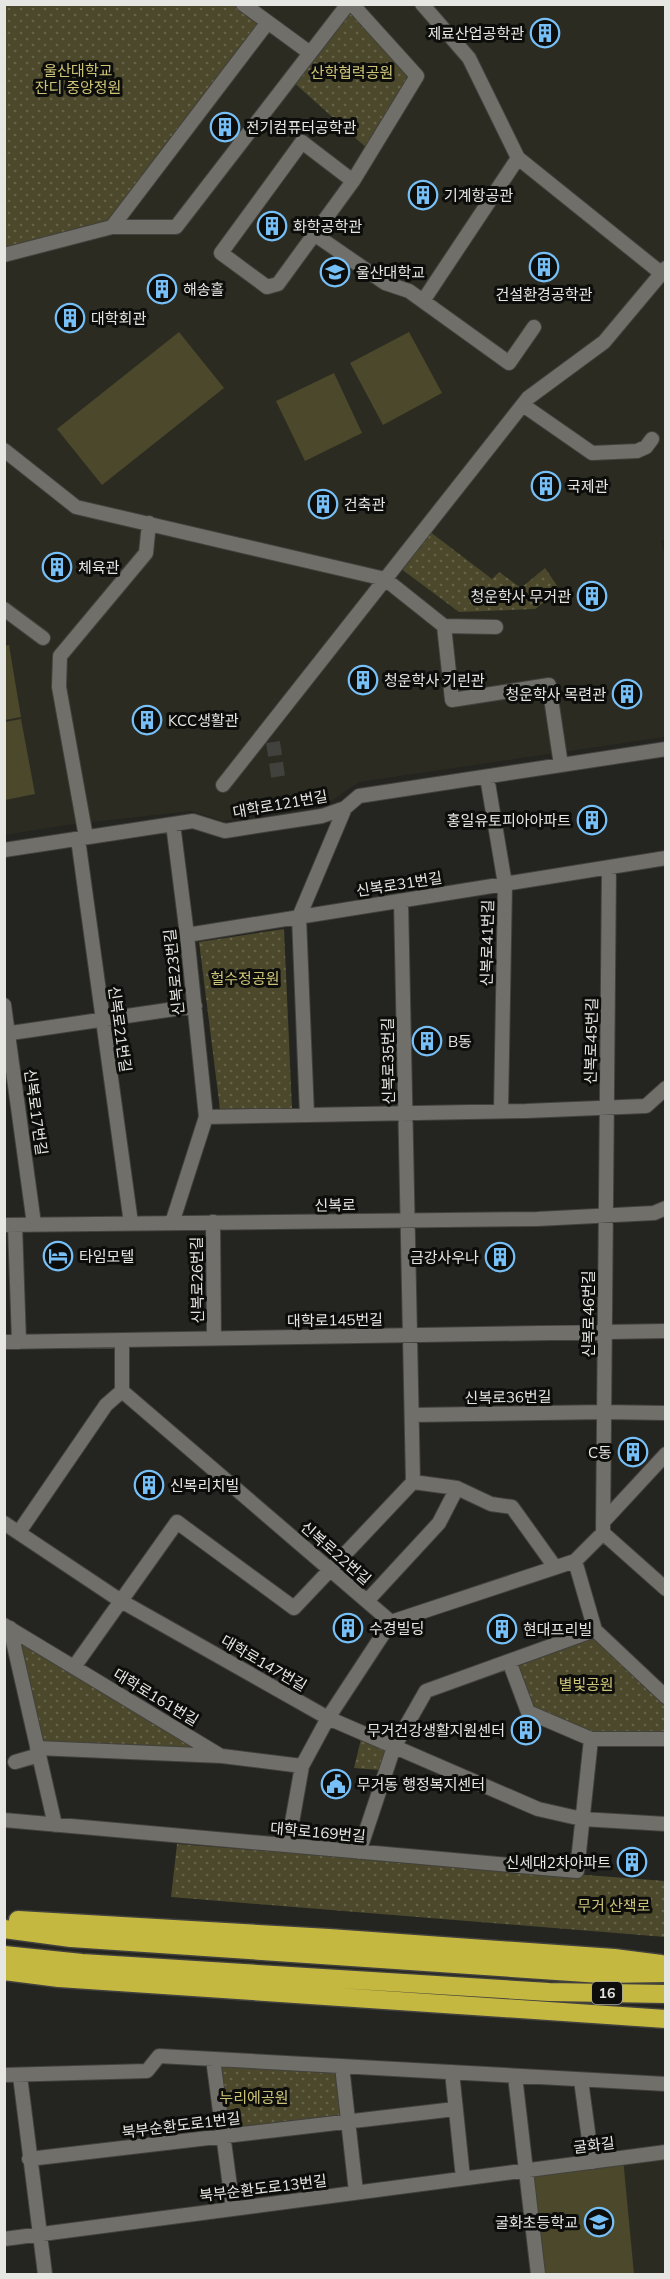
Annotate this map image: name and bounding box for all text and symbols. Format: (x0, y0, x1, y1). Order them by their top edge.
building icon: 제료산업공학관 (529, 17, 561, 49)
place label: 제료산업공학관 (427, 24, 524, 43)
park label: 울산대학교 잔디 중앙정원 (35, 61, 121, 97)
park label: 산학협력공원 (311, 63, 393, 82)
building icon: 전기컴퓨터공학관 (209, 111, 241, 143)
place label: 전기컴퓨터공학관 (246, 118, 357, 137)
building icon: 기계항공관 (407, 179, 439, 211)
place label: 기계항공관 (444, 186, 513, 205)
building icon: 화학공학관 (256, 210, 288, 242)
place label: 화학공학관 (293, 217, 362, 236)
building icon: 건설환경공학관 (528, 251, 560, 283)
school or university icon: 울산대학교 (319, 256, 351, 288)
place label: 울산대학교 (356, 263, 425, 282)
building icon: 해송홀 (146, 273, 178, 305)
place label: 해송홀 (183, 280, 224, 299)
place label: 건설환경공학관 (496, 285, 592, 304)
building icon: 대학회관 (54, 302, 86, 334)
place label: 대학회관 (91, 309, 146, 328)
building icon: 국제관 (530, 470, 562, 502)
place label: 국제관 (567, 477, 609, 496)
building icon: 건축관 (307, 488, 339, 520)
place label: 건축관 (344, 495, 386, 514)
building icon: 체육관 (41, 551, 73, 583)
place label: 체육관 (78, 558, 120, 577)
building icon: 청운학사 무거관 (576, 580, 608, 612)
place label: 청운학사 무거관 (470, 587, 571, 606)
building icon: 청운학사 기린관 (347, 664, 379, 696)
place label: 청운학사 기린관 (384, 671, 485, 690)
building icon: 청운학사 목련관 (611, 678, 643, 710)
place label: 청운학사 목련관 (505, 685, 606, 704)
building icon: KCC생활관 (131, 704, 163, 736)
place label: KCC생활관 (168, 711, 239, 730)
street label: 대학로121번길 (231, 786, 329, 822)
building icon: 홍일유토피아아파트 (576, 804, 608, 836)
place label: 홍일유토피아아파트 (447, 811, 571, 830)
street label: 신복로31번길 (355, 868, 443, 900)
street label: 신복로41번길 (477, 899, 497, 987)
street label: 신복로23번길 (160, 928, 188, 1016)
park label: 헐수정공원 (210, 969, 280, 988)
street label: 신복로21번길 (105, 985, 135, 1073)
street label: 신복로45번길 (581, 997, 601, 1085)
street label: 신복로35번길 (378, 1017, 398, 1105)
building icon: B동 (411, 1025, 443, 1057)
place label: B동 (448, 1032, 472, 1051)
street label: 신복로17번길 (21, 1068, 51, 1156)
street label: 신복로 (314, 1195, 356, 1215)
street label: 신복로26번길 (187, 1236, 207, 1324)
hotel icon: 타임모텔 (42, 1240, 74, 1272)
building icon: 금강사우나 (484, 1241, 516, 1273)
place label: 타임모텔 (79, 1247, 134, 1266)
place label: 금강사우나 (410, 1248, 479, 1267)
street label: 신복로46번길 (579, 1270, 598, 1358)
street label: 대학로145번길 (287, 1310, 383, 1330)
street label: 신복로36번길 (464, 1387, 552, 1407)
building icon: C동 (617, 1436, 649, 1468)
place label: C동 (588, 1443, 612, 1462)
building icon: 신복리치빌 (133, 1469, 165, 1501)
place label: 신복리치빌 (170, 1476, 239, 1495)
street label: 신복로22번길 (297, 1517, 375, 1589)
building icon: 수경빌딩 (332, 1612, 364, 1644)
building icon: 현대프리빌 (486, 1613, 518, 1645)
place label: 수경빌딩 (369, 1619, 424, 1638)
place label: 현대프리빌 (523, 1620, 592, 1639)
street label: 대학로147번길 (218, 1631, 310, 1695)
street label: 대학로161번길 (110, 1664, 202, 1730)
park label: 별빛공원 (558, 1675, 614, 1694)
building icon: 무거건강생활지원센터 (510, 1714, 542, 1746)
place label: 무거건강생활지원센터 (367, 1721, 505, 1740)
public building icon: 무거동 행정복지센터 (320, 1768, 352, 1800)
place label: 무거동 행정복지센터 (357, 1775, 485, 1794)
street label: 대학로169번길 (269, 1818, 367, 1846)
building icon: 신세대2차아파트 (616, 1846, 648, 1878)
place label: 신세대2차아파트 (505, 1853, 611, 1872)
park label: 무거 산책로 (578, 1896, 650, 1915)
road number: 16 (592, 1982, 622, 2004)
park label: 누리에공원 (219, 2088, 289, 2107)
street label: 북부순환도로1번길 (121, 2108, 241, 2142)
street label: 굴화길 (572, 2133, 616, 2157)
street label: 북부순환도로13번길 (198, 2171, 328, 2205)
school or university icon: 굴화초등학교 (583, 2206, 615, 2238)
place label: 굴화초등학교 (495, 2213, 578, 2232)

